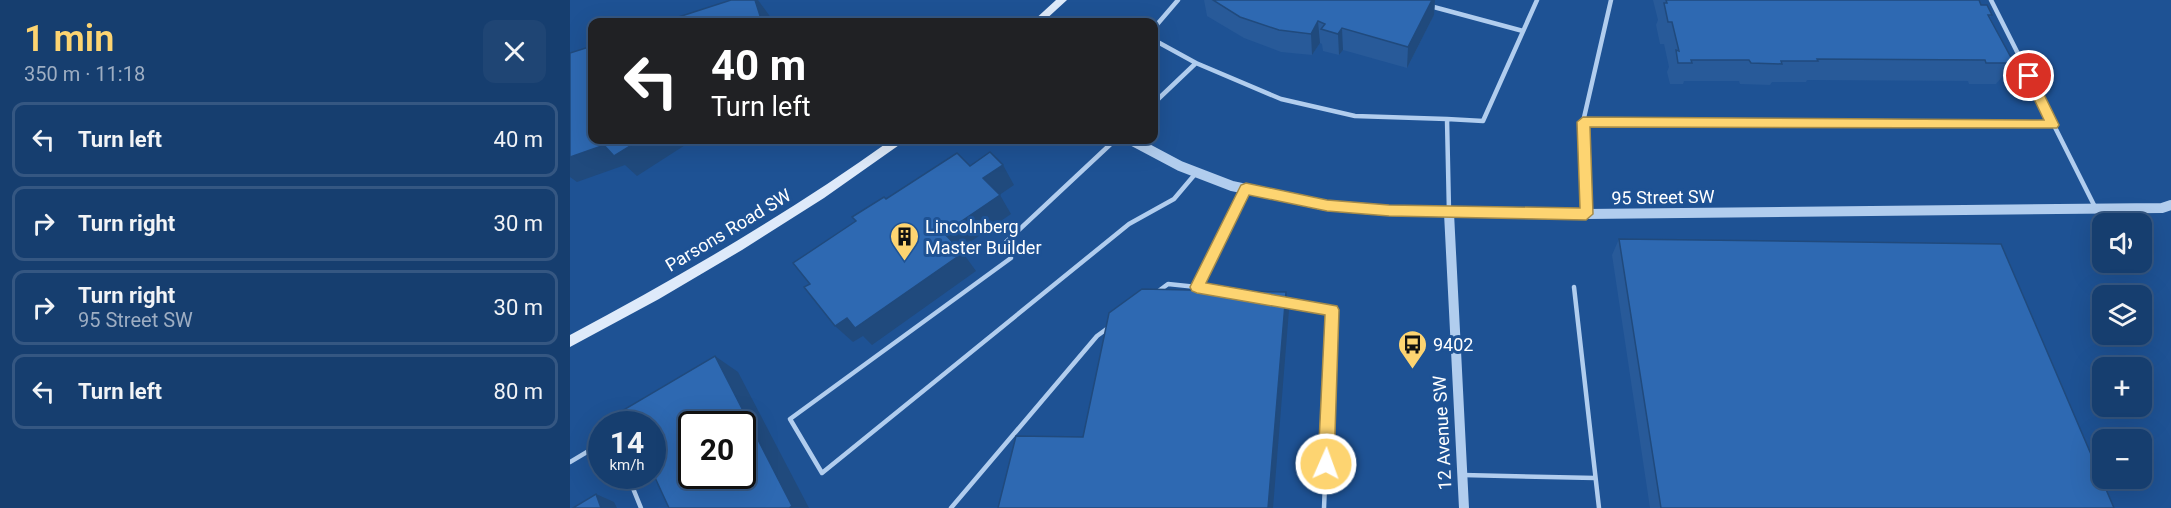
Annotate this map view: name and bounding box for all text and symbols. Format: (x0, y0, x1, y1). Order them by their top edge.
text: 1 min (24, 18, 114, 60)
button: close (483, 20, 546, 83)
text: 40 m (711, 41, 806, 90)
icon: left (612, 42, 690, 120)
pin (2003, 50, 2054, 101)
icon: arrive (2012, 59, 2045, 92)
text: 350 m · 11:18 (24, 62, 145, 86)
text: Turn left (711, 91, 811, 123)
icon: left (27, 123, 60, 156)
text: Turn left (78, 127, 162, 152)
text: 40 m (494, 127, 543, 152)
street label: Parsons Road SW (661, 184, 795, 276)
street label: 95 Street SW (1611, 186, 1715, 208)
icon: right (27, 207, 60, 240)
text: Turn right (78, 211, 175, 236)
text: 30 m (494, 211, 543, 236)
map controls (2092, 213, 2152, 489)
button: sound (2092, 213, 2152, 273)
place label: Lincolnberg Master Builder (925, 216, 1041, 258)
building icon: Lincolnberg Master Builder (888, 220, 920, 262)
text: Turn right (78, 283, 175, 308)
button: layers (2092, 285, 2152, 345)
icon: right (27, 291, 60, 324)
text: 30 m (494, 295, 543, 320)
text: 95 Street SW (78, 308, 193, 332)
bus stop icon: 9402 (1396, 328, 1428, 370)
place label: 9402 (1433, 334, 1473, 355)
button: + (2092, 357, 2152, 417)
icon: left (27, 375, 60, 408)
street label: 12 Avenue SW (1429, 375, 1455, 491)
text: Turn left (78, 379, 162, 404)
text: 80 m (494, 379, 543, 404)
speed limit sign: 20 (678, 411, 756, 489)
text: 14 (610, 425, 644, 460)
button: − (2092, 429, 2152, 489)
position arrow (1294, 432, 1358, 496)
text: km/h (609, 456, 645, 474)

